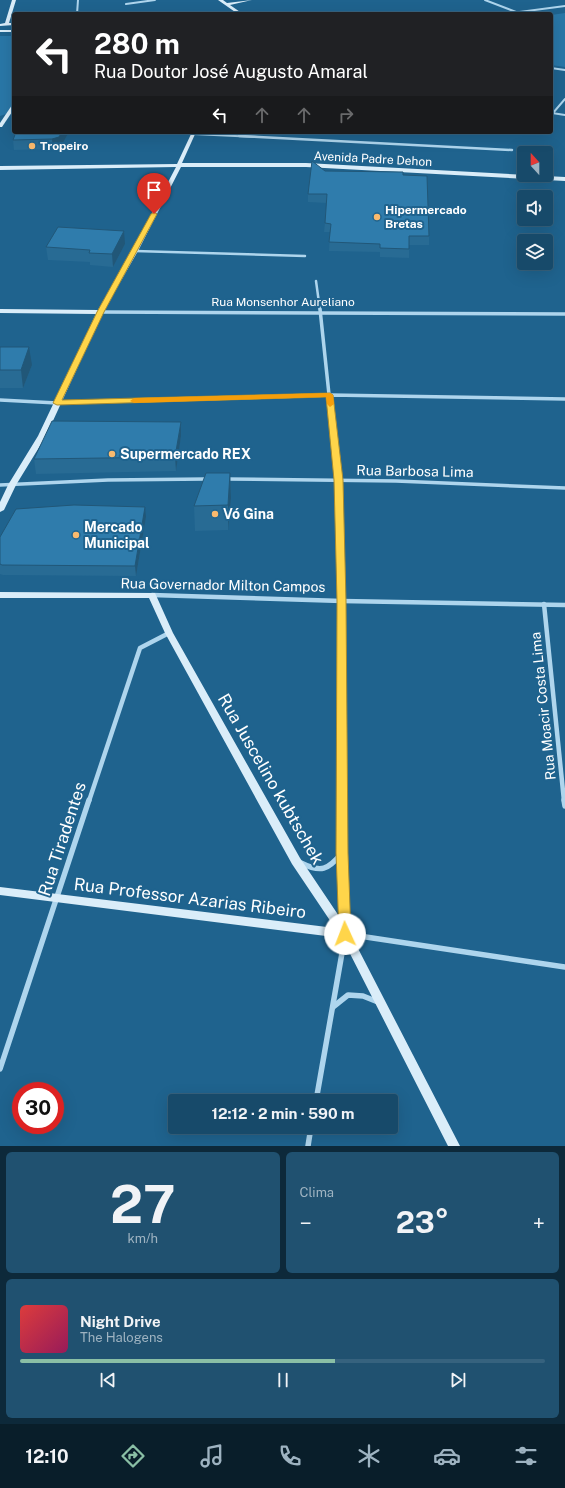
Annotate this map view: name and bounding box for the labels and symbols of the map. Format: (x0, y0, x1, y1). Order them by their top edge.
place label: Tropeiro (40, 139, 88, 153)
marker: Tropeiro (27, 141, 37, 151)
north arrow (517, 146, 553, 182)
street label: Avenida Padre Dehon (313, 149, 433, 169)
pin (137, 173, 171, 214)
place label: Hipermercado Bretas (385, 203, 467, 231)
marker: Hipermercado Bretas (372, 212, 382, 222)
street label: Rua Monsenhor Aureliano (211, 295, 355, 309)
place label: Supermercado REX (120, 446, 251, 462)
marker: Supermercado REX (107, 449, 117, 459)
street label: Rua Barbosa Lima (356, 462, 474, 480)
place label: Vó Gina (223, 506, 274, 522)
marker: Vó Gina (210, 509, 220, 519)
place label: Mercado Municipal (84, 519, 150, 551)
marker: Mercado Municipal (71, 530, 81, 540)
street label: Rua Governador Milton Campos (120, 575, 326, 595)
street label: Rua Moacir Costa Lima (527, 631, 559, 781)
street label: Rua Juscelino kubtschek (214, 690, 328, 868)
street label: Rua Tiradentes (34, 779, 90, 899)
street label: Rua Professor Azarias Ribeiro (73, 874, 307, 922)
position arrow (324, 913, 366, 955)
speed limit sign: 30 (12, 1082, 64, 1134)

